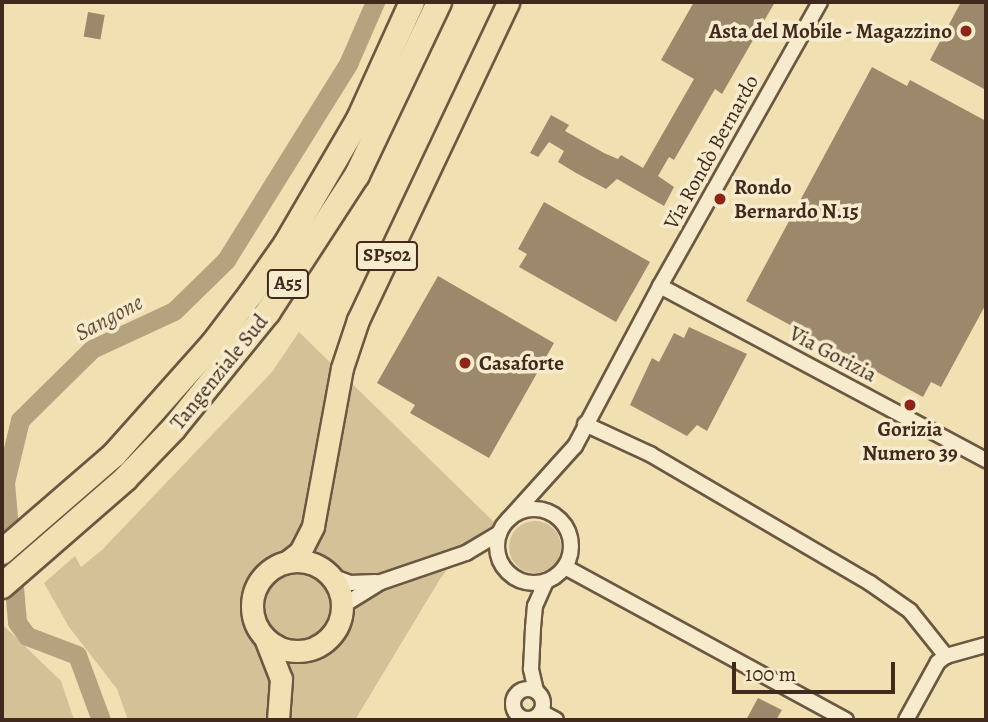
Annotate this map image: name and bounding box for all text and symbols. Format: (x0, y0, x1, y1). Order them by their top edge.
place label: Asta del Mobile - Magazzino (708, 18, 952, 44)
marker: Asta del Mobile - Magazzino (958, 23, 974, 39)
street label: Via Rondò Bernardo (658, 70, 764, 234)
place label: Rondo Bernardo N.15 (734, 174, 859, 224)
marker: Rondo Bernardo N.15 (712, 191, 728, 207)
road number: SP502 (356, 240, 418, 272)
road number: A55 (265, 268, 311, 300)
water label: Sangone (71, 289, 147, 347)
street label: Tangenziale Sud (165, 309, 273, 435)
street label: Via Gorizia (785, 321, 881, 387)
place label: Casaforte (479, 350, 564, 376)
marker: Casaforte (457, 355, 473, 371)
marker: Gorizia Numero 39 (902, 397, 918, 413)
place label: Gorizia Numero 39 (862, 416, 958, 466)
scale bar (736, 648, 899, 692)
text: 100 m (745, 660, 796, 688)

